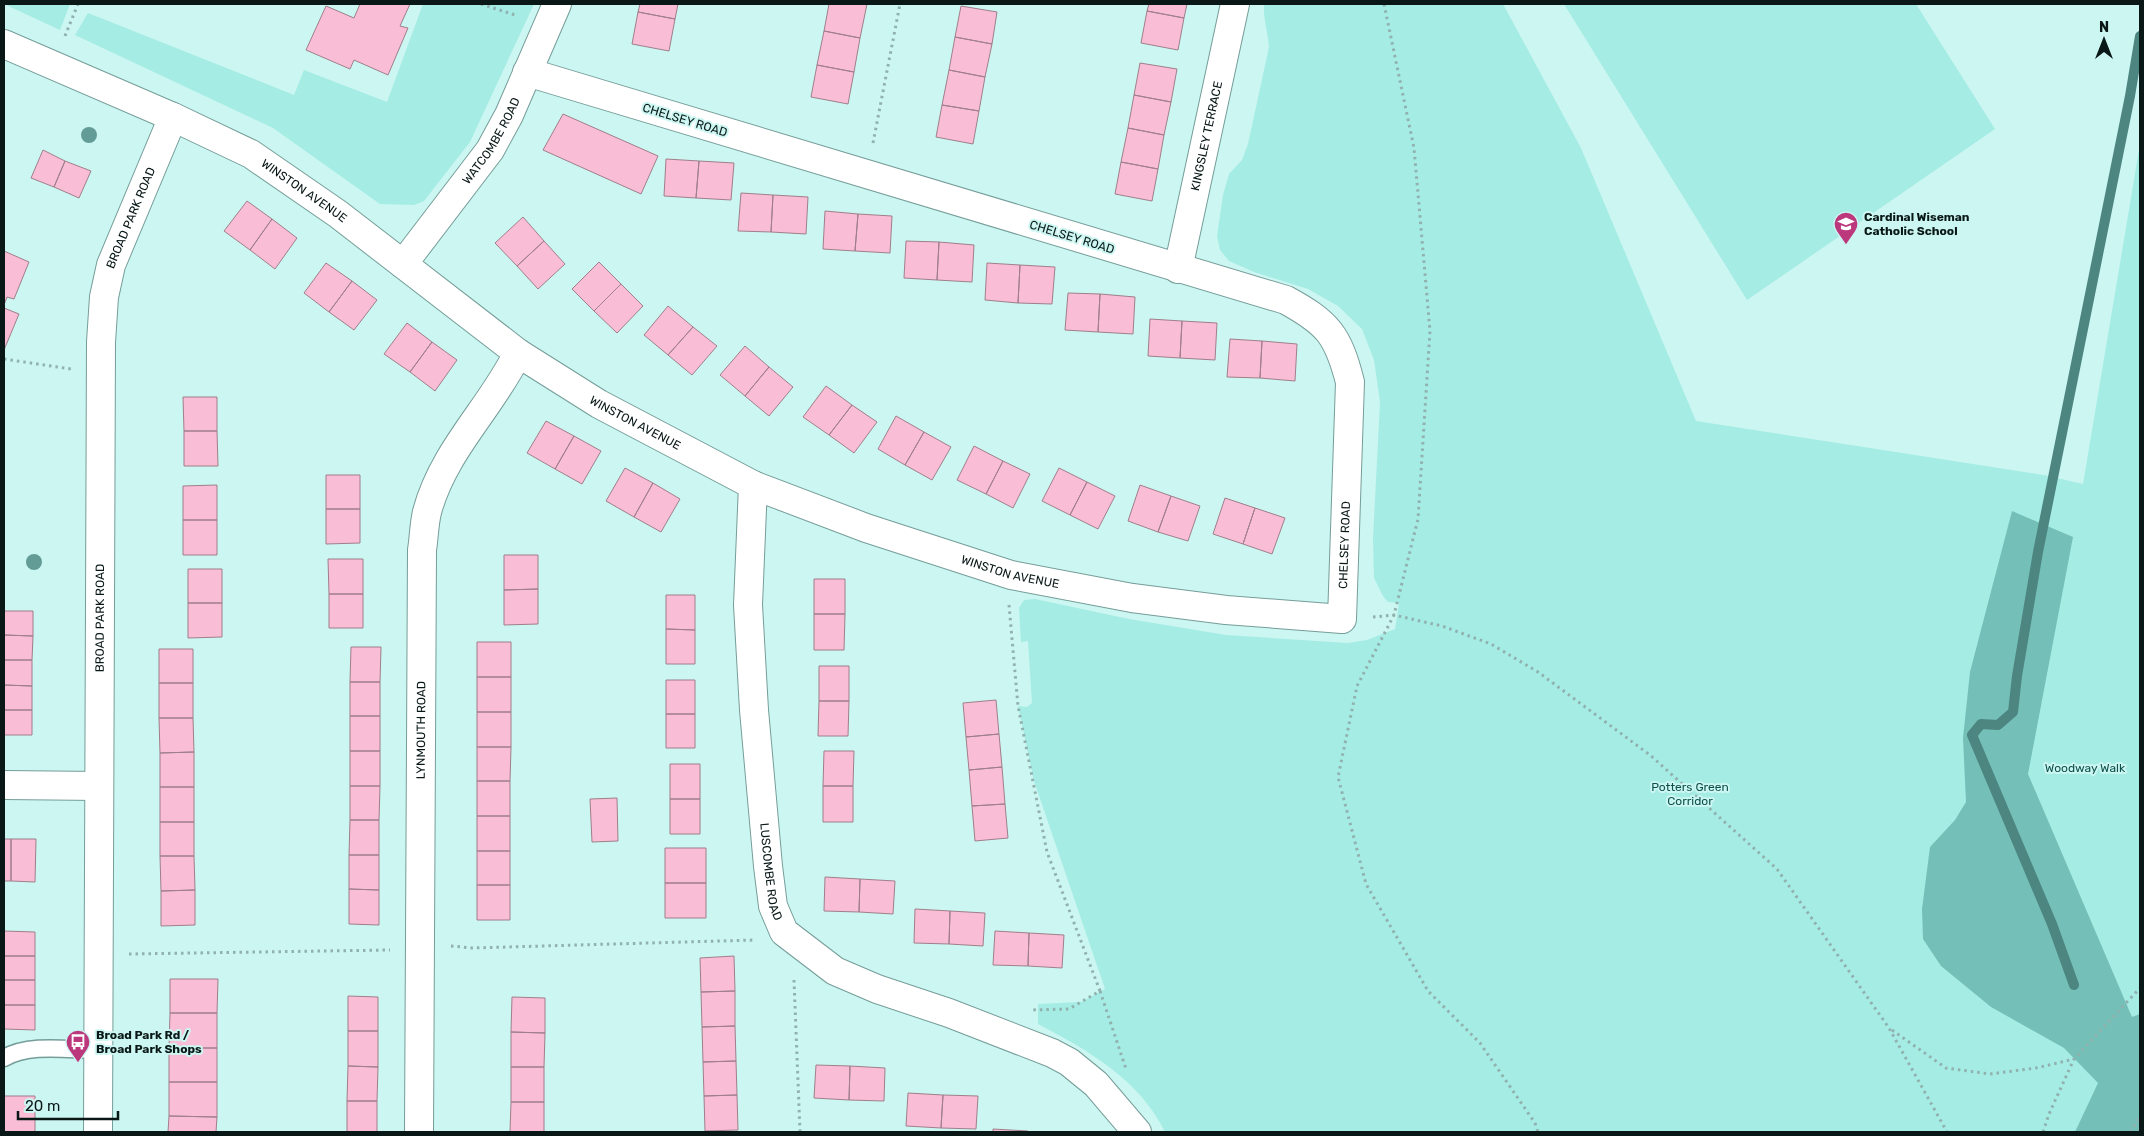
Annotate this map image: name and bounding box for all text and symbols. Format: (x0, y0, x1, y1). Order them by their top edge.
north arrow (2079, 15, 2129, 65)
text: N (2099, 19, 2109, 36)
street label: KINGSLEY TERRACE (1188, 80, 1225, 192)
street label: WATCOMBE ROAD (460, 95, 523, 187)
street label: CHELSEY ROAD (641, 100, 729, 140)
street label: WINSTON AVENUE (259, 156, 350, 225)
street label: BROAD PARK ROAD (103, 165, 158, 271)
place label: Cardinal Wiseman Catholic School (1864, 210, 1970, 238)
school or university icon: Cardinal Wiseman Catholic School (1833, 211, 1859, 245)
street label: CHELSEY ROAD (1028, 217, 1116, 257)
street label: WINSTON AVENUE (587, 393, 683, 453)
street label: CHELSEY ROAD (1336, 501, 1353, 589)
street label: WINSTON AVENUE (959, 552, 1060, 591)
street label: BROAD PARK ROAD (93, 564, 107, 672)
street label: LYNMOUTH ROAD (414, 681, 428, 779)
park label: Woodway Walk (2045, 761, 2126, 775)
park label: Potters Green Corridor (1651, 780, 1729, 808)
street label: LUSCOMBE ROAD (757, 822, 785, 923)
place label: Broad Park Rd / Broad Park Shops (96, 1028, 202, 1056)
bus stop icon: Broad Park Rd / Broad Park Shops (65, 1029, 91, 1063)
scale bar (18, 1088, 118, 1120)
text: 20 m (25, 1097, 60, 1115)

